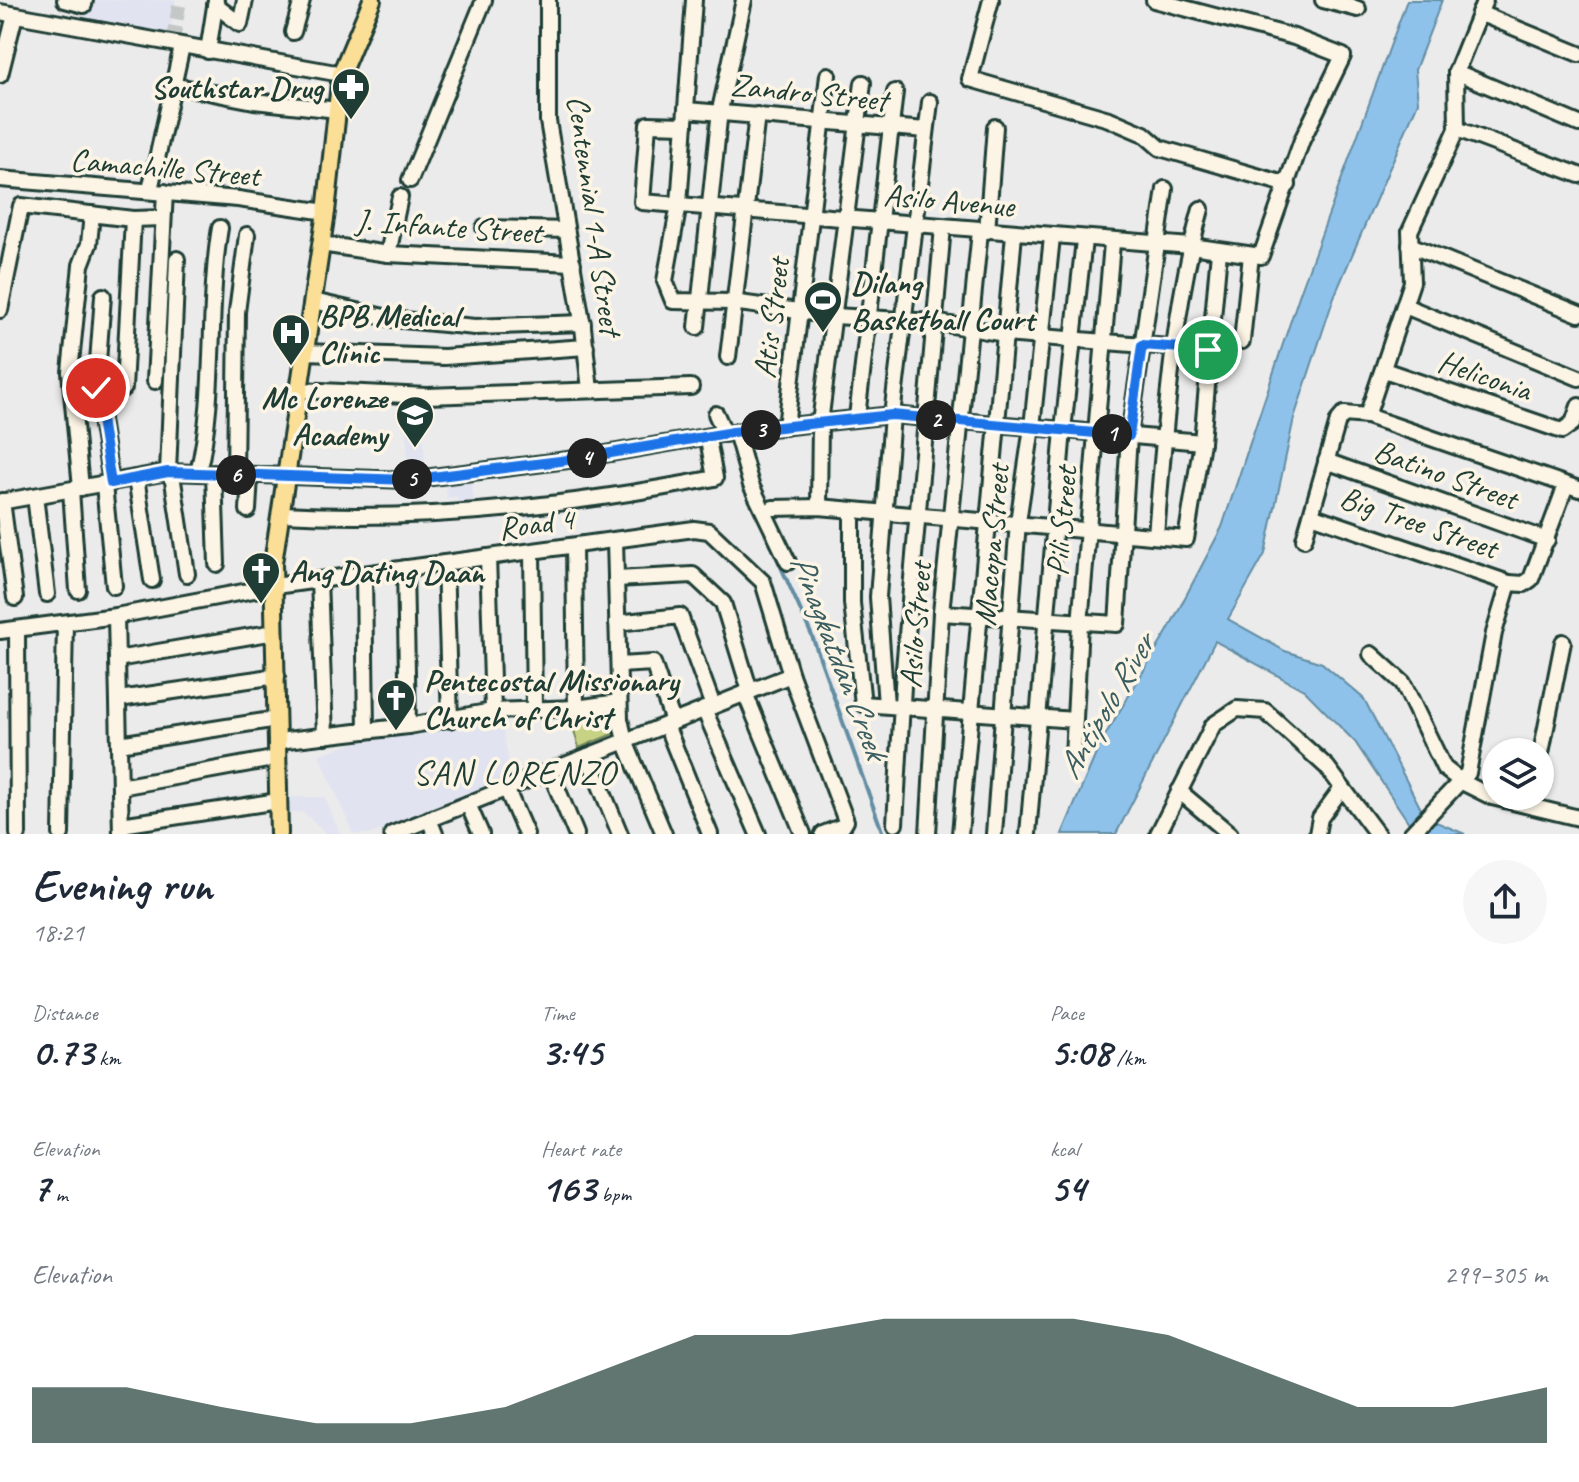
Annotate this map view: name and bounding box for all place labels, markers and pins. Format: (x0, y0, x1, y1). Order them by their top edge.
pharmacy icon: Southstar Drug (330, 66, 372, 121)
place label: Southstar Drug (150, 67, 325, 108)
place label: Dilang Basketball Court (851, 262, 1037, 340)
sports icon: Dilang Basketball Court (802, 279, 844, 334)
place label: BPB Medical Clinic (319, 295, 465, 373)
hospital icon: BPB Medical Clinic (270, 312, 312, 367)
pin (1174, 316, 1242, 384)
pin (62, 354, 130, 422)
place label: Mc Lorenze Academy (261, 377, 390, 455)
school or university icon: Mc Lorenze Academy (394, 394, 436, 449)
pin: 2 (916, 400, 956, 440)
pin: 3 (741, 410, 781, 450)
pin: 1 (1092, 414, 1132, 454)
pin: 4 (567, 438, 607, 478)
pin: 6 (216, 455, 256, 495)
pin: 5 (392, 459, 432, 499)
church icon: Ang Dating Daan (240, 550, 282, 605)
place label: Ang Dating Daan (289, 551, 487, 592)
place label: Pentecostal Missionary Church of Christ (424, 660, 681, 738)
church icon: Pentecostal Missionary Church of Christ (375, 677, 417, 732)

